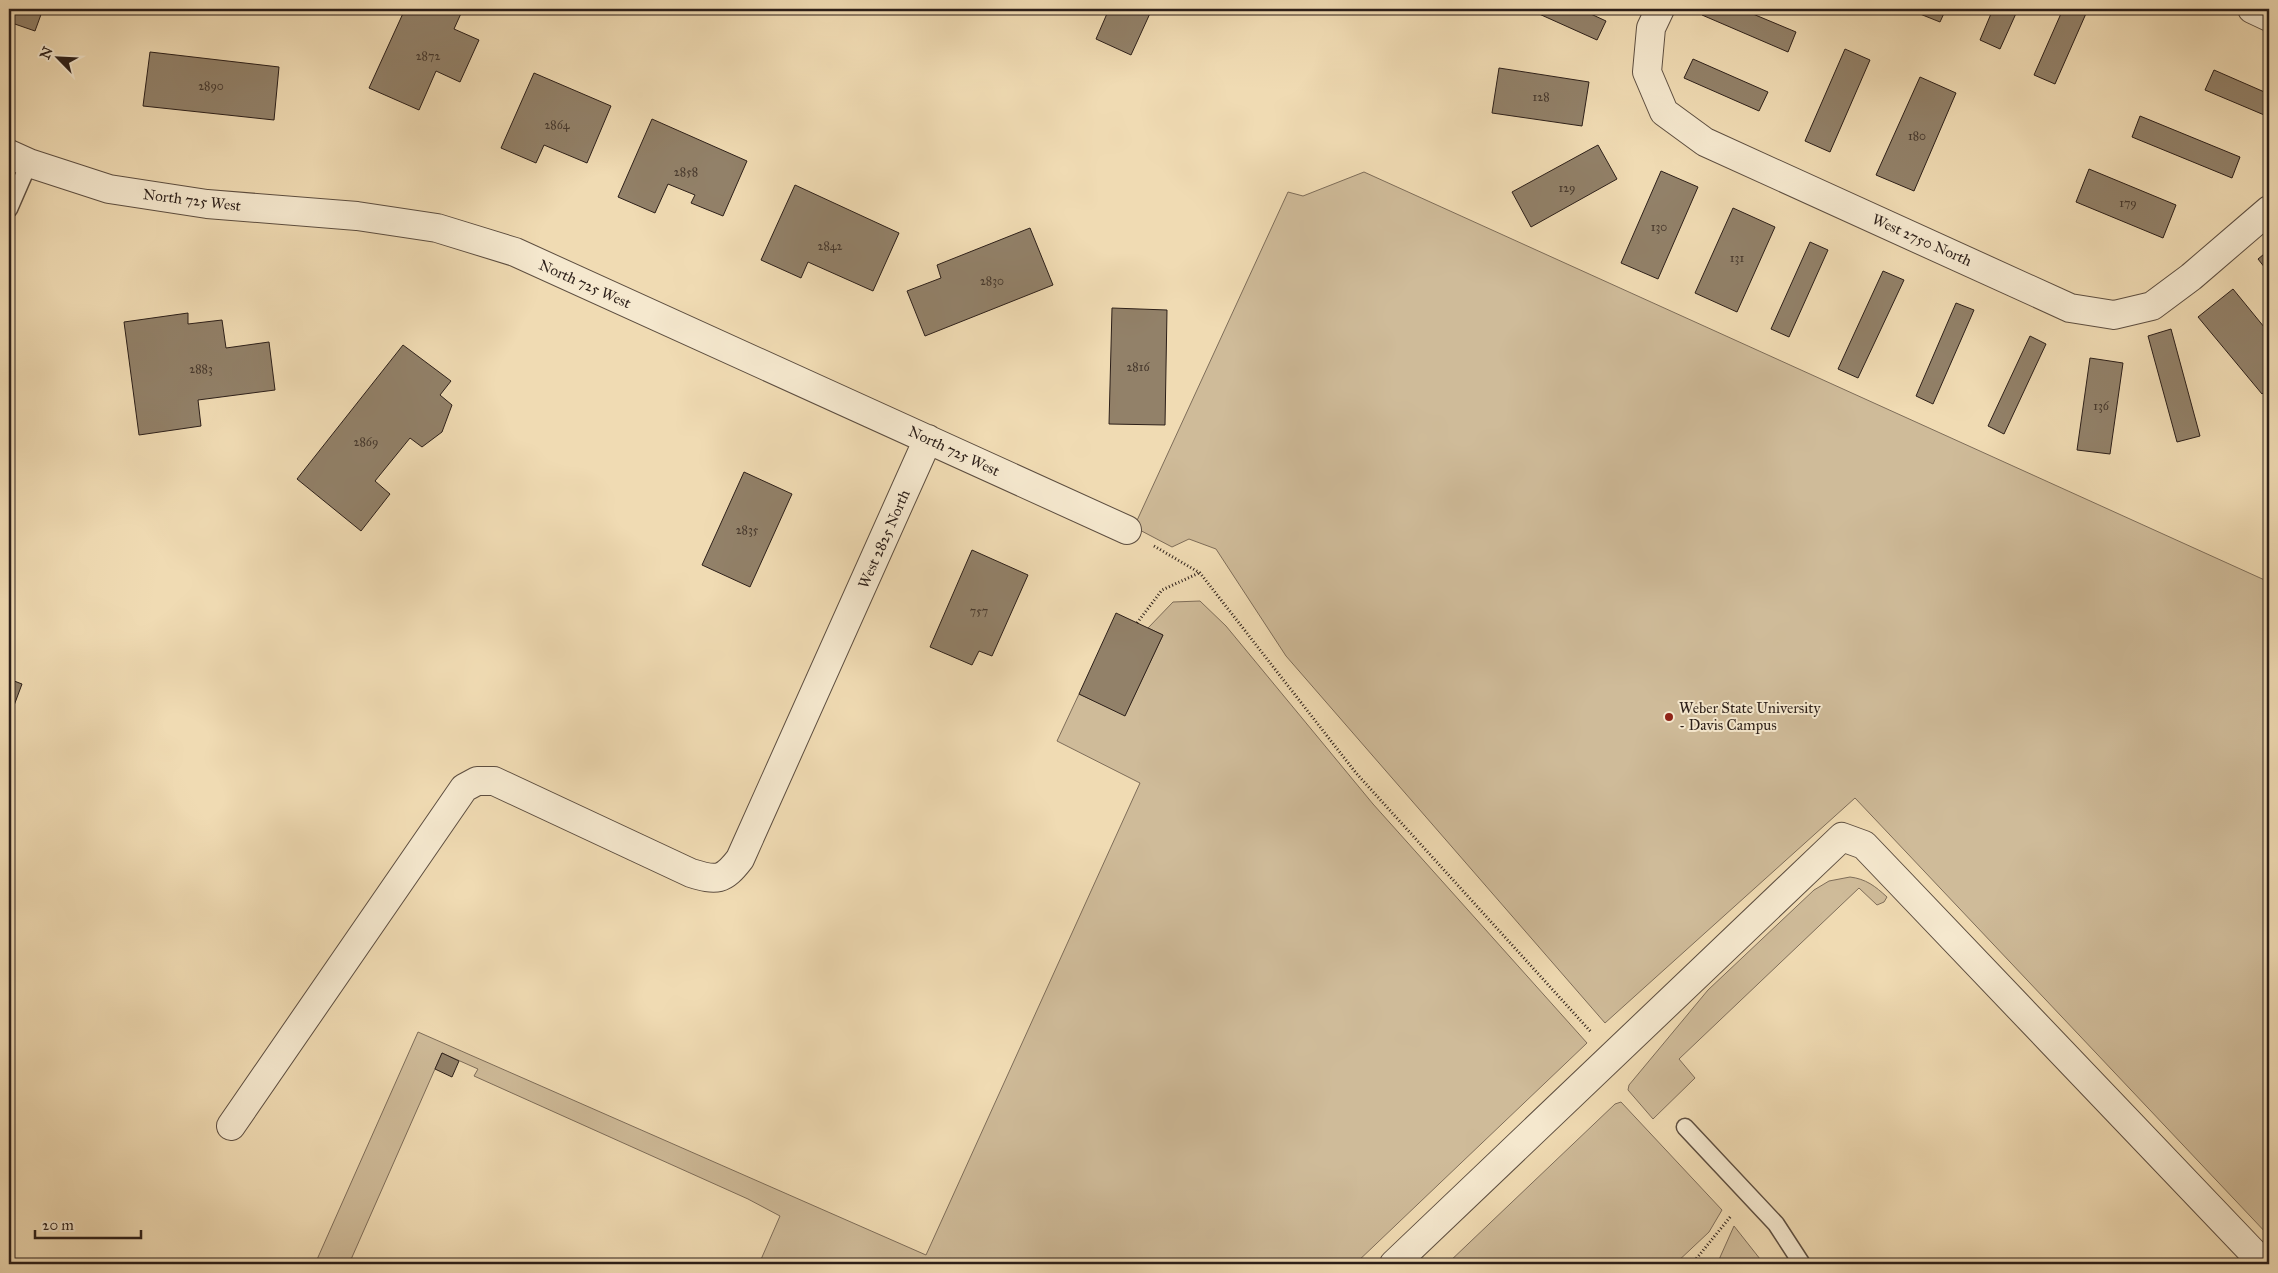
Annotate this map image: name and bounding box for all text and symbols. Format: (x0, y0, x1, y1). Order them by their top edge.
north arrow (32, 32, 82, 82)
text: N (36, 44, 57, 62)
house number: 2872 (416, 49, 440, 63)
house number: 2890 (198, 79, 224, 93)
house number: 128 (1532, 90, 1550, 104)
house number: 2864 (544, 118, 570, 132)
house number: 180 (1908, 129, 1926, 143)
house number: 2858 (674, 165, 698, 179)
house number: 129 (1558, 181, 1576, 195)
street label: North 725 West (142, 185, 243, 215)
house number: 179 (2119, 196, 2137, 210)
street label: West 2750 North (1869, 210, 1975, 270)
house number: 130 (1651, 220, 1667, 234)
house number: 2842 (818, 239, 843, 253)
house number: 131 (1730, 251, 1744, 265)
street label: North 725 West (536, 256, 634, 313)
house number: 2830 (980, 274, 1004, 288)
house number: 2816 (1126, 360, 1150, 374)
house number: 2883 (189, 362, 213, 376)
house number: 136 (2093, 399, 2110, 413)
street label: North 725 West (905, 422, 1003, 480)
house number: 2869 (354, 435, 378, 449)
street label: West 2825 North (854, 486, 914, 591)
house number: 2835 (736, 523, 759, 537)
house number: 757 (970, 604, 988, 618)
place label: Weber State University - Davis Campus (1679, 699, 1822, 734)
marker: Weber State University - Davis Campus (1663, 711, 1675, 723)
scale bar (35, 1208, 141, 1240)
text: 20 m (42, 1216, 74, 1234)

